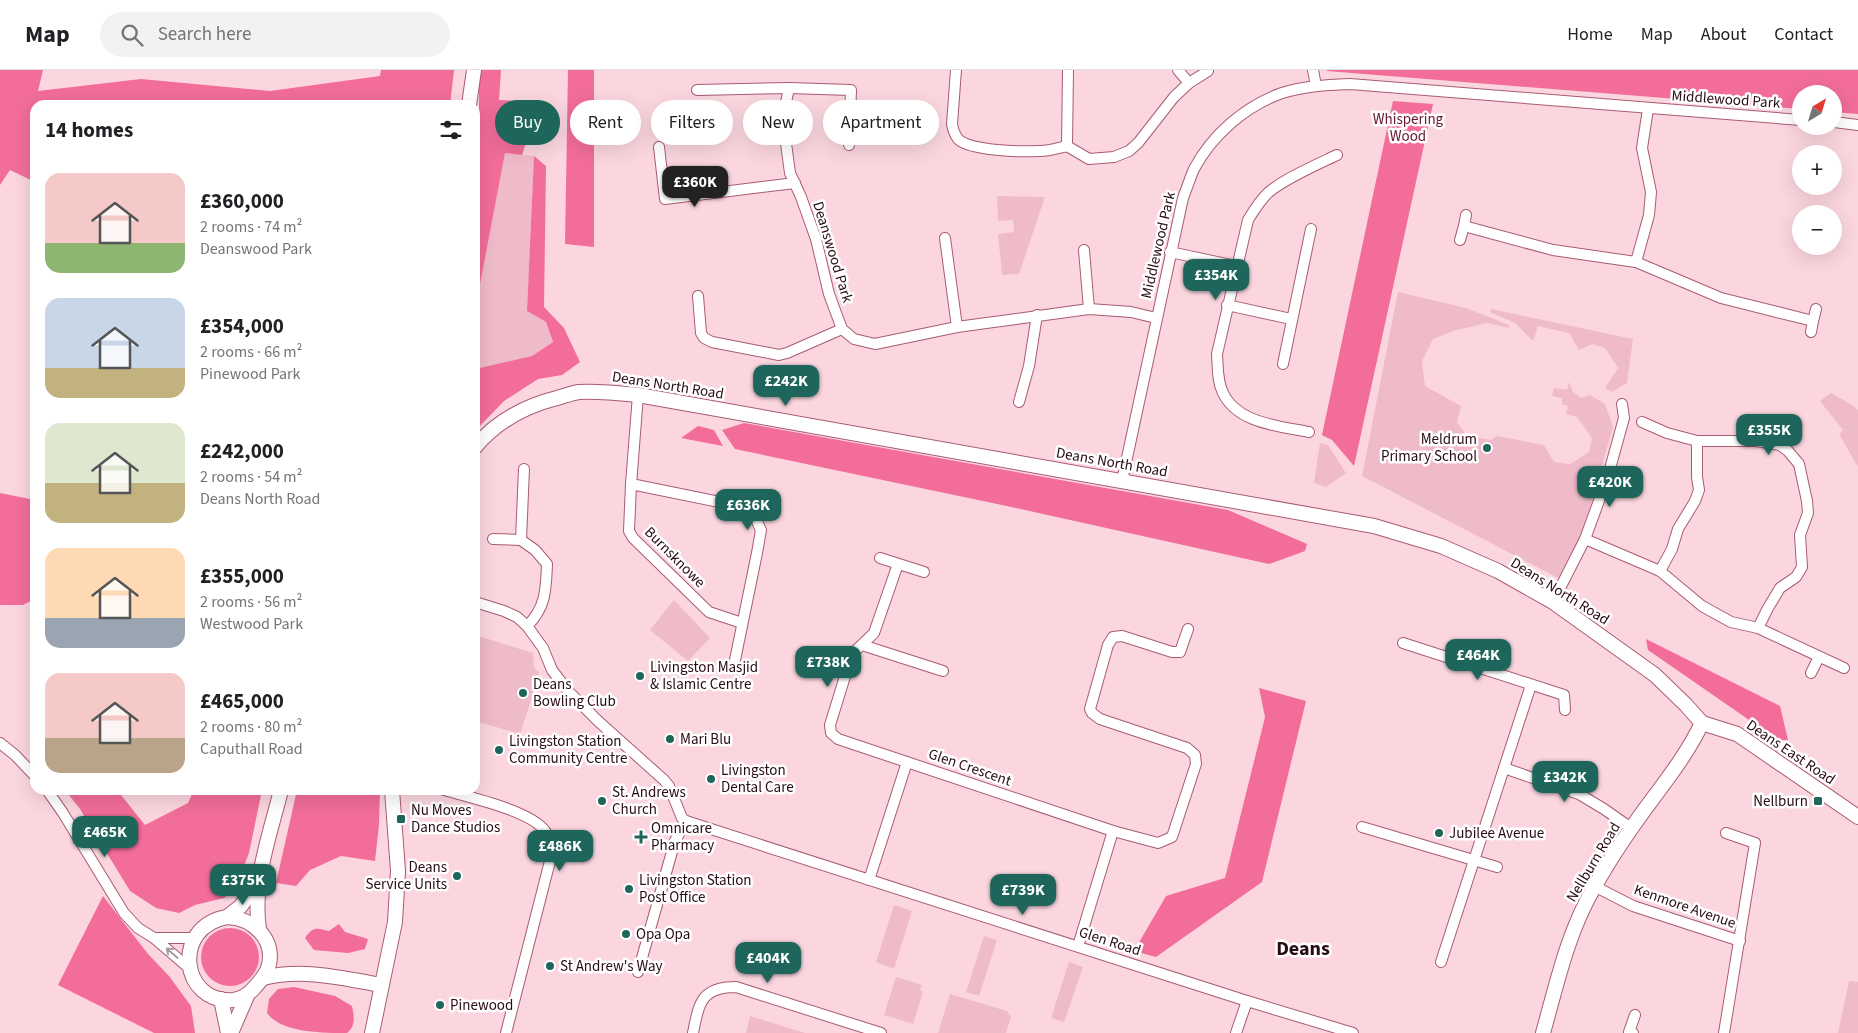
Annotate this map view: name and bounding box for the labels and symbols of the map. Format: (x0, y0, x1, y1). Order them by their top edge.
street label: Middlewood Park (1671, 85, 1782, 114)
north arrow (1792, 85, 1842, 135)
park label: Whispering Wood (1373, 109, 1444, 147)
pin: £360K (660, 166, 730, 208)
street label: Middlewood Park (1136, 189, 1181, 301)
street label: Deanswood Park (807, 199, 858, 306)
pin: £354K (1181, 258, 1251, 301)
pin: £242K (751, 364, 821, 407)
street label: Deans North Road (610, 366, 725, 405)
pin: £355K (1734, 414, 1804, 456)
place label: Meldrum Primary School (1381, 429, 1477, 467)
street label: Deans North Road (1054, 442, 1169, 483)
marker: Meldrum Primary School (1481, 442, 1493, 454)
pin: £420K (1575, 466, 1645, 508)
pin: £636K (713, 488, 783, 531)
street label: Burnsknowe (639, 522, 710, 593)
street label: Deans North Road (1506, 553, 1613, 630)
pin: £464K (1443, 638, 1513, 681)
pin: £738K (793, 646, 863, 688)
place label: Livingston Masjid & Islamic Centre (650, 657, 758, 695)
marker: Livingston Masjid & Islamic Centre (634, 670, 646, 682)
place label: Deans Bowling Club (533, 674, 616, 712)
marker: Deans Bowling Club (517, 687, 529, 699)
street label: Deans East Road (1742, 715, 1839, 790)
place label: Mari Blu (680, 729, 731, 750)
place label: Livingston Station Community Centre (509, 731, 627, 769)
marker: Mari Blu (664, 733, 676, 745)
street label: Glen Crescent (926, 743, 1014, 791)
marker: Livingston Station Community Centre (493, 744, 505, 756)
place label: Livingston Dental Care (721, 760, 794, 798)
pin: £342K (1530, 760, 1600, 803)
marker: Livingston Dental Care (705, 773, 717, 785)
place label: St. Andrews Church (612, 782, 686, 820)
place label: Nellburn (1753, 791, 1808, 812)
marker: St. Andrews Church (596, 795, 608, 807)
marker: Nellburn (1812, 795, 1824, 807)
place label: Nu Moves Dance Studios (411, 800, 500, 838)
marker: Nu Moves Dance Studios (395, 813, 407, 825)
pin: £465K (70, 816, 140, 858)
place label: Omnicare Pharmacy (651, 818, 714, 856)
street label: Nellburn Road (1561, 818, 1626, 906)
place label: Jubilee Avenue (1449, 823, 1544, 844)
marker: Jubilee Avenue (1433, 827, 1445, 839)
pin: £486K (525, 830, 595, 872)
marker: Omnicare Pharmacy (635, 831, 647, 843)
place label: Deans Service Units (366, 857, 447, 895)
pin: £375K (208, 864, 278, 906)
marker: Deans Service Units (451, 870, 463, 882)
place label: Livingston Station Post Office (639, 870, 751, 908)
pin: £739K (988, 874, 1058, 916)
street label: Kenmore Avenue (1631, 879, 1739, 934)
marker: Livingston Station Post Office (623, 883, 635, 895)
street label: Glen Road (1076, 922, 1143, 961)
place label: Opa Opa (636, 924, 690, 945)
marker: Opa Opa (620, 928, 632, 940)
district label: Deans (1276, 935, 1330, 963)
pin: £404K (733, 942, 803, 984)
one-way arrow (165, 947, 178, 959)
place label: St Andrew's Way (560, 956, 663, 977)
marker: St Andrew's Way (544, 960, 556, 972)
place label: Pinewood (450, 995, 513, 1016)
marker: Pinewood (434, 999, 446, 1011)

